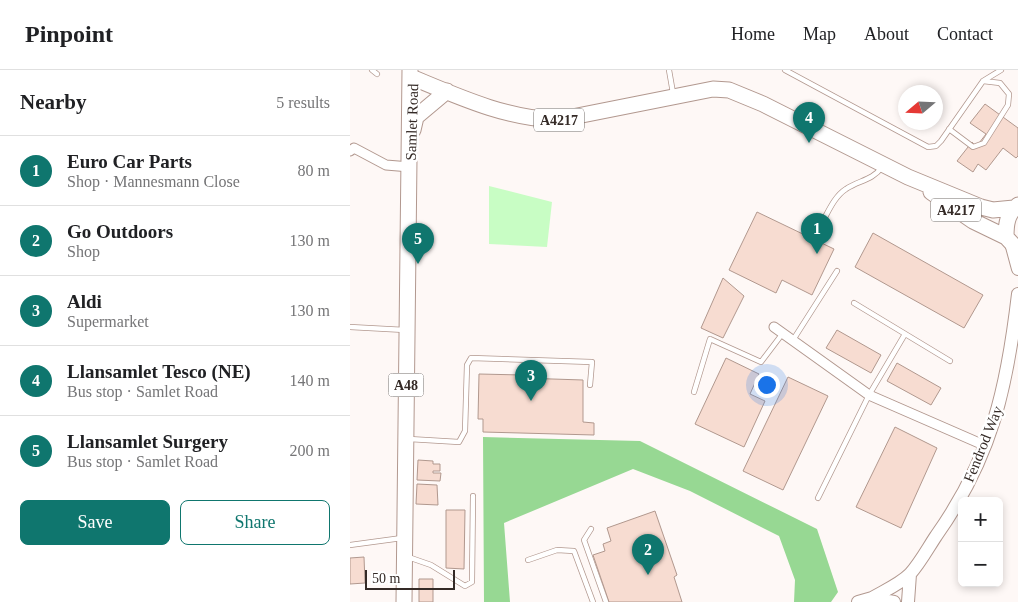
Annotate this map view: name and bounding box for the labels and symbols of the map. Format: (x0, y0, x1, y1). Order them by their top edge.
street label: Samlet Road (403, 83, 421, 161)
north arrow (898, 85, 943, 130)
pin: 4 (793, 102, 825, 143)
road number: A4217 (534, 108, 584, 132)
road number: A4217 (931, 198, 981, 222)
pin: 1 (801, 213, 833, 254)
pin: 5 (402, 223, 434, 264)
pin: 3 (515, 360, 547, 401)
your location (754, 372, 780, 398)
road number: A48 (388, 374, 424, 396)
street label: Fendrod Way (960, 403, 1006, 484)
pin: 2 (632, 534, 664, 575)
scale bar (365, 567, 455, 590)

